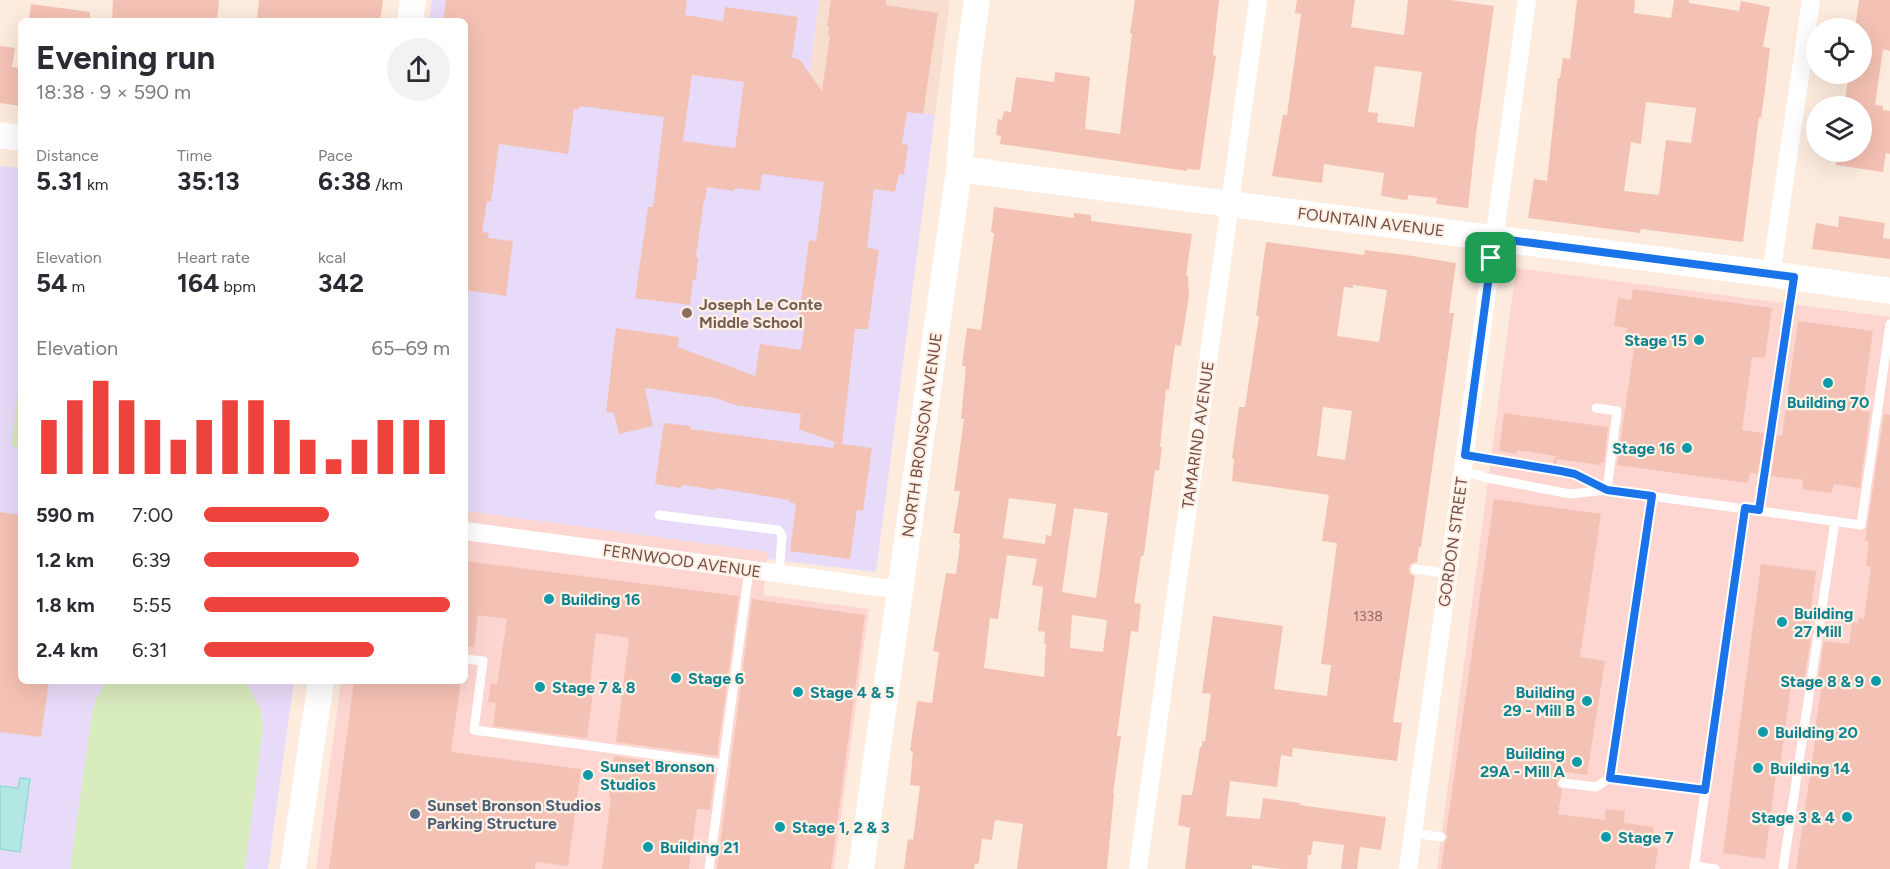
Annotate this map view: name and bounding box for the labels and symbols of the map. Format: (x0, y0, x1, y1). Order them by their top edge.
street label: FOUNTAIN AVENUE (1296, 204, 1446, 240)
pin (1465, 232, 1516, 283)
place label: Joseph Le Conte Middle School (699, 295, 823, 332)
marker: Joseph Le Conte Middle School (680, 306, 694, 320)
street label: NORTH BRONSON AVENUE (898, 331, 946, 539)
place label: Stage 15 (1624, 331, 1687, 350)
marker: Stage 15 (1692, 333, 1706, 347)
street label: TAMARIND AVENUE (1178, 360, 1218, 510)
marker: Building 70 (1821, 376, 1835, 390)
place label: Building 70 (1787, 393, 1869, 412)
place label: Stage 16 (1612, 439, 1675, 458)
marker: Stage 16 (1680, 441, 1694, 455)
street label: GORDON STREET (1434, 476, 1472, 608)
street label: FERNWOOD AVENUE (602, 540, 762, 582)
place label: Building 16 (561, 590, 640, 609)
marker: Building 16 (542, 592, 556, 606)
place label: Building 27 Mill (1794, 604, 1853, 641)
house number: 1338 (1353, 608, 1383, 625)
marker: Building 27 Mill (1775, 615, 1789, 629)
place label: Stage 6 (688, 669, 744, 688)
marker: Stage 6 (669, 671, 683, 685)
place label: Stage 8 & 9 (1780, 672, 1864, 691)
marker: Stage 8 & 9 (1869, 674, 1883, 688)
place label: Stage 7 & 8 (552, 678, 636, 697)
marker: Stage 7 & 8 (533, 680, 547, 694)
place label: Stage 4 & 5 (810, 683, 894, 702)
place label: Building 29 - Mill B (1503, 683, 1575, 720)
marker: Stage 4 & 5 (791, 685, 805, 699)
marker: Building 29 - Mill B (1580, 694, 1594, 708)
place label: Building 20 (1775, 723, 1858, 742)
marker: Building 20 (1756, 725, 1770, 739)
place label: Building 29A - Mill A (1480, 744, 1566, 781)
marker: Building 29A - Mill A (1570, 755, 1584, 769)
place label: Sunset Bronson Studios (600, 757, 715, 794)
place label: Building 14 (1770, 759, 1850, 778)
marker: Building 14 (1751, 761, 1765, 775)
marker: Sunset Bronson Studios (581, 768, 595, 782)
place label: Sunset Bronson Studios Parking Structure (427, 796, 602, 833)
marker: Sunset Bronson Studios Parking Structure (408, 807, 422, 821)
place label: Stage 3 & 4 (1751, 808, 1835, 827)
marker: Stage 3 & 4 (1840, 810, 1854, 824)
place label: Stage 1, 2 & 3 (792, 818, 890, 837)
marker: Stage 1, 2 & 3 (773, 820, 787, 834)
place label: Stage 7 (1618, 828, 1674, 847)
marker: Stage 7 (1599, 830, 1613, 844)
place label: Building 21 (660, 838, 739, 857)
marker: Building 21 (641, 840, 655, 854)

